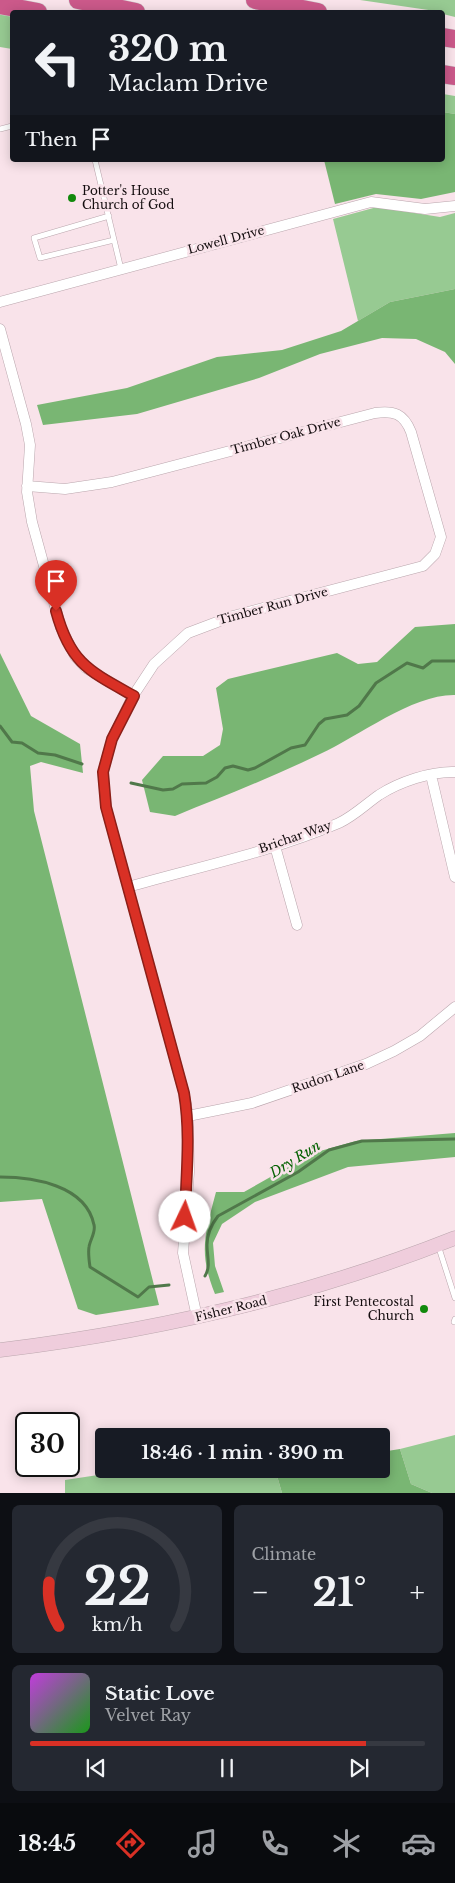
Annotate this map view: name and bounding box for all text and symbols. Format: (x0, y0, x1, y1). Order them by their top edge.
text: 320 m (108, 27, 228, 70)
icon: left (25, 30, 90, 95)
text: Maclam Drive (108, 70, 268, 97)
icon: arrive (87, 125, 115, 153)
text: Then (25, 128, 77, 151)
place label: Potter's House Church of God (82, 183, 174, 212)
marker: Potter's House Church of God (66, 192, 78, 204)
street label: Lowell Drive (186, 222, 266, 257)
street label: Timber Oak Drive (229, 414, 342, 457)
pin (35, 560, 77, 611)
icon: arrive (42, 567, 70, 595)
street label: Timber Run Drive (216, 584, 330, 627)
street label: Brichar Way (257, 817, 333, 856)
street label: Rudon Lane (290, 1057, 366, 1096)
water label: Dry Run (265, 1136, 324, 1182)
position arrow (158, 1190, 210, 1242)
street label: Fisher Road (193, 1292, 268, 1325)
place label: First Pentecostal Church (313, 1294, 414, 1323)
marker: First Pentecostal Church (418, 1303, 430, 1315)
speed limit sign: 30 (15, 1412, 80, 1477)
text: 18:46 · 1 min · 390 m (141, 1441, 344, 1464)
text: Climate (252, 1544, 316, 1564)
text: 22 (83, 1555, 151, 1619)
text: 21° (312, 1569, 366, 1616)
text: − (252, 1575, 269, 1610)
text: + (410, 1575, 425, 1610)
text: km/h (91, 1614, 142, 1636)
text: Static Love (105, 1682, 215, 1705)
text: Velvet Ray (105, 1705, 191, 1725)
icon: previous (82, 1754, 110, 1782)
icon: pause (213, 1754, 241, 1782)
icon: next (345, 1754, 373, 1782)
icon: directions (113, 1826, 148, 1861)
icon: music (185, 1826, 220, 1861)
icon: phone (257, 1826, 292, 1861)
icon: climate (329, 1826, 364, 1861)
icon: car (401, 1826, 436, 1861)
text: 18:45 (19, 1830, 76, 1857)

